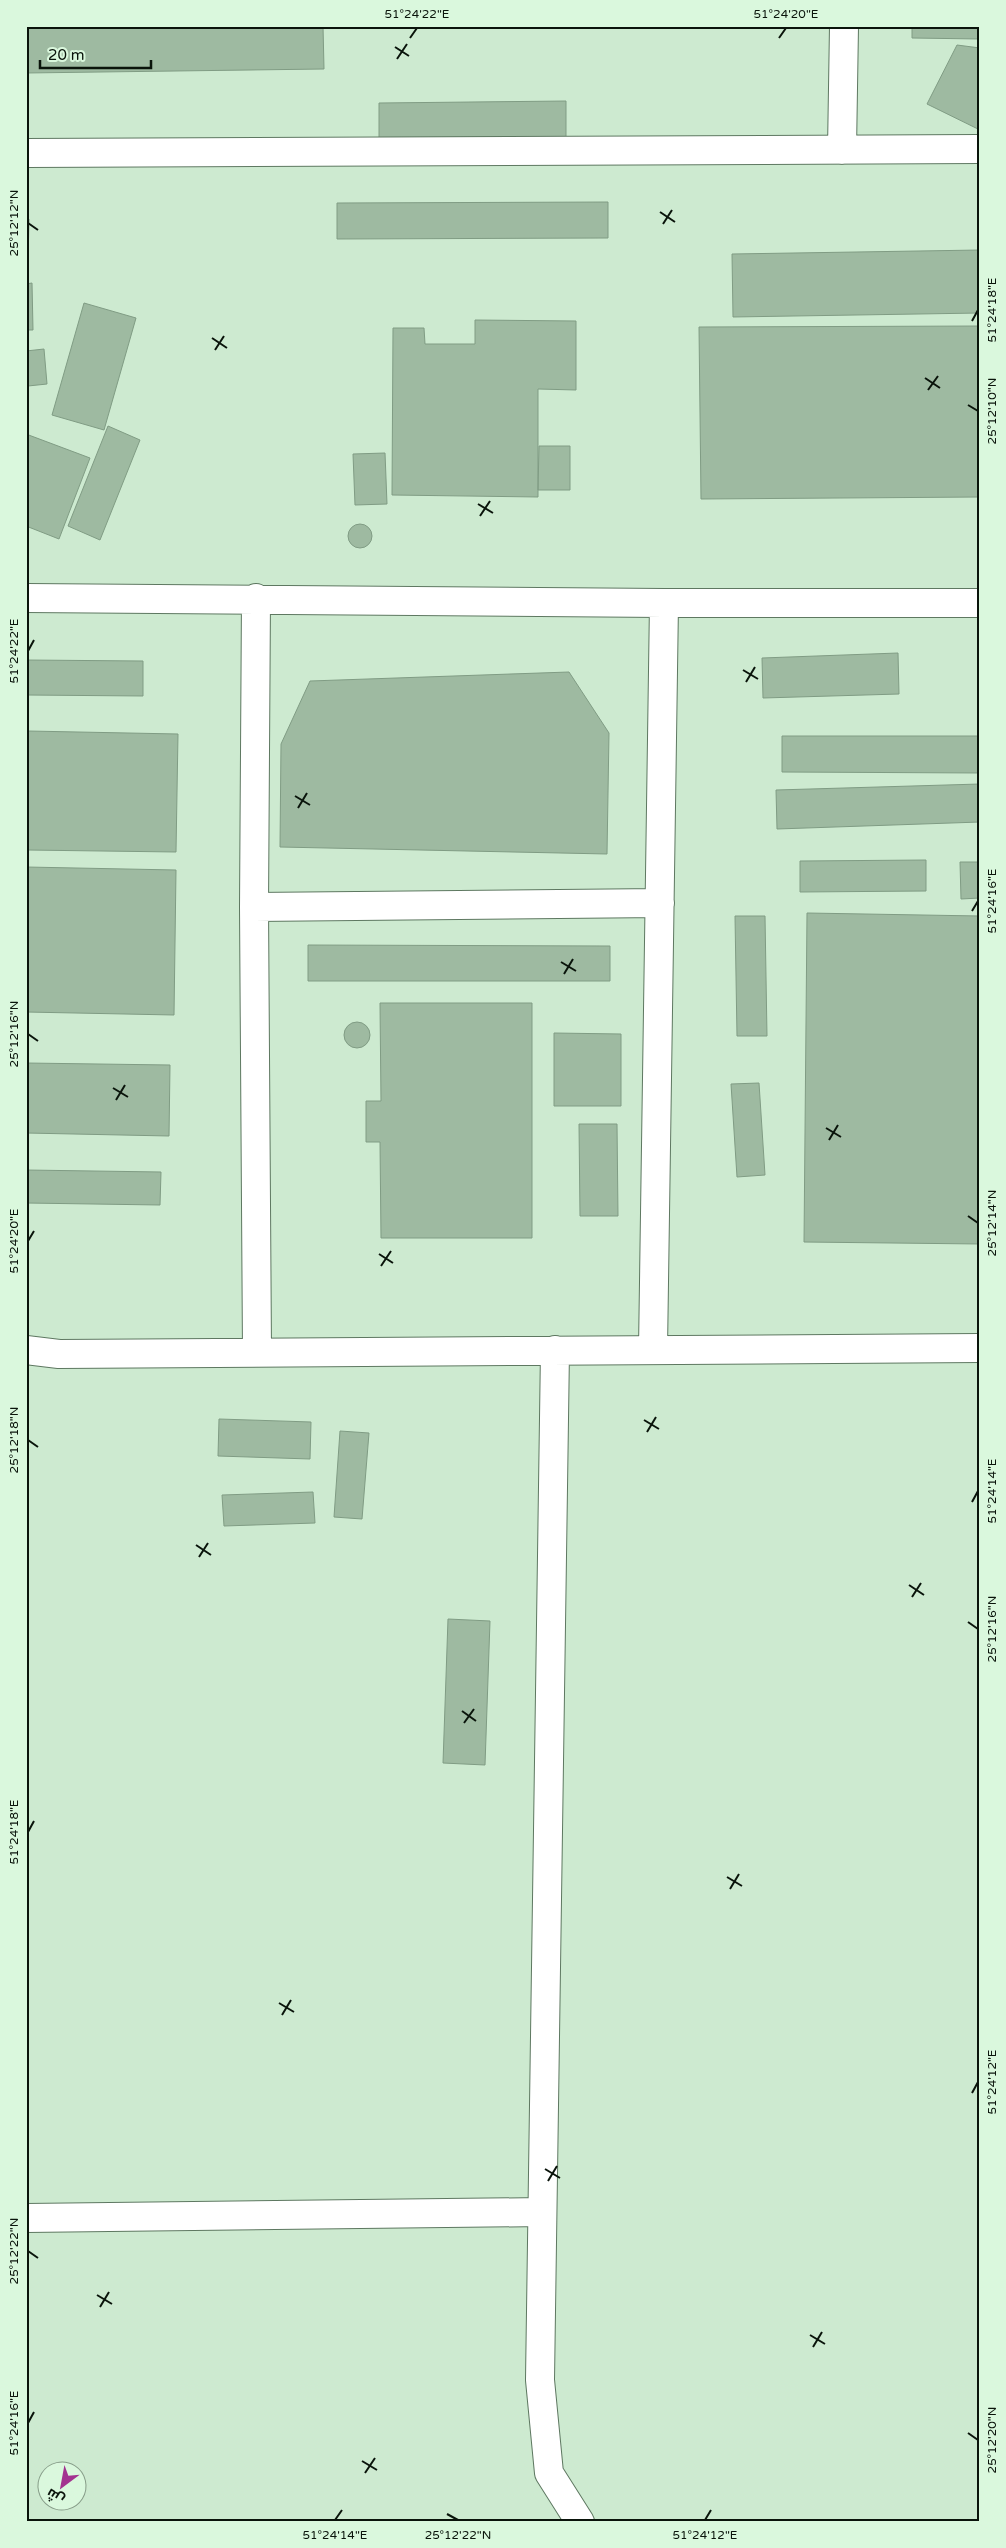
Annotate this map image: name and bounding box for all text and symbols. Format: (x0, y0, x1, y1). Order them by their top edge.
text: 51°24'22"E (384, 7, 450, 21)
text: 51°24'20"E (753, 7, 819, 21)
scale bar (40, 38, 151, 70)
text: 20 m (48, 46, 85, 64)
text: 25°12'12"N (7, 190, 21, 256)
text: 51°24'18"E (985, 277, 999, 343)
text: 25°12'10"N (985, 378, 999, 444)
text: 51°24'22"E (7, 618, 21, 684)
text: 51°24'16"E (985, 868, 999, 934)
text: 25°12'16"N (7, 1001, 21, 1067)
text: 25°12'14"N (985, 1190, 999, 1256)
text: 51°24'20"E (7, 1208, 21, 1274)
text: 25°12'18"N (7, 1407, 21, 1473)
text: 51°24'14"E (985, 1458, 999, 1524)
text: 25°12'16"N (985, 1596, 999, 1662)
text: 51°24'18"E (7, 1799, 21, 1865)
text: 51°24'12"E (985, 2049, 999, 2115)
text: 25°12'22"N (7, 2218, 21, 2284)
text: 51°24'16"E (7, 2390, 21, 2456)
text: 25°12'20"N (985, 2407, 999, 2473)
north arrow (38, 2460, 88, 2510)
text: ش (43, 2485, 67, 2509)
text: 51°24'14"E (302, 2528, 368, 2542)
text: 25°12'22"N (425, 2528, 491, 2542)
text: 51°24'12"E (672, 2528, 738, 2542)

